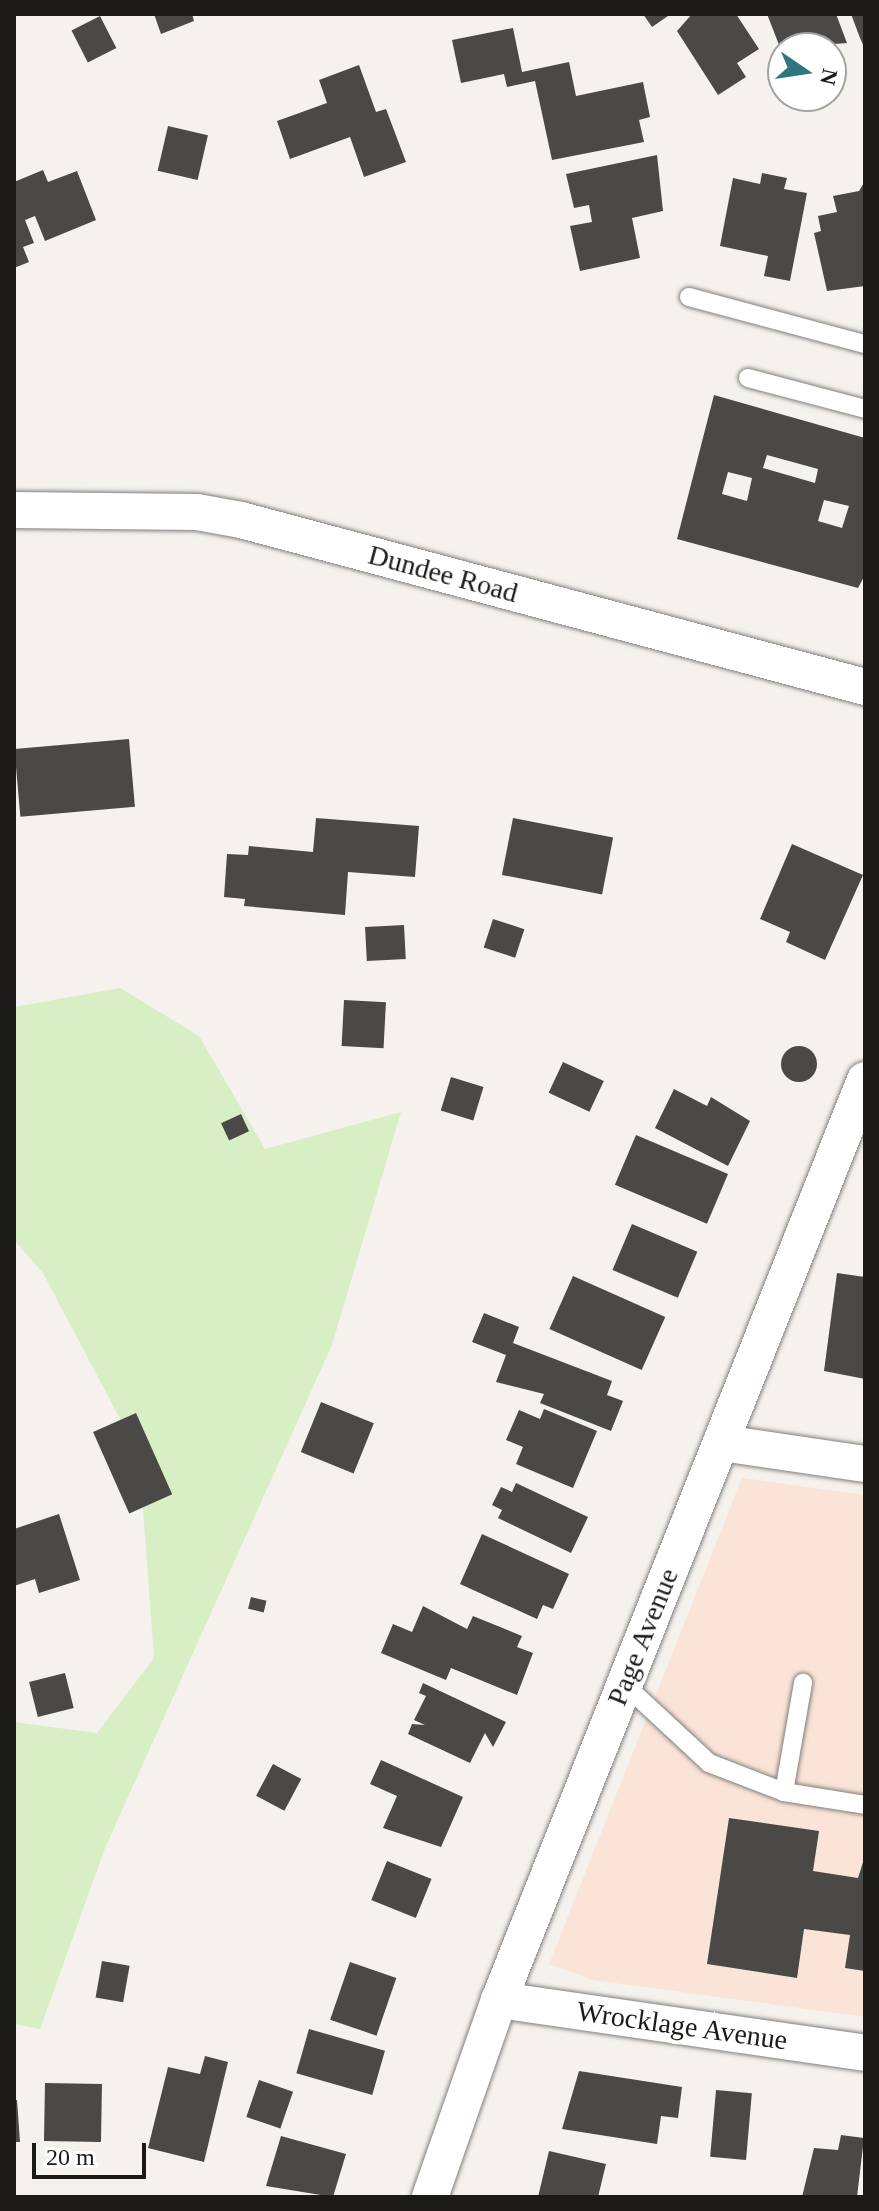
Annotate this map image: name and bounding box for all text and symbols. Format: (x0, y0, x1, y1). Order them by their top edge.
north arrow (767, 32, 847, 112)
text: N (815, 67, 843, 88)
street label: Dundee Road (365, 538, 521, 610)
street label: Page Avenue (600, 1563, 686, 1711)
street label: Wrocklage Avenue (574, 1994, 790, 2058)
scale bar (36, 2127, 150, 2177)
text: 20 m (46, 2144, 95, 2170)

